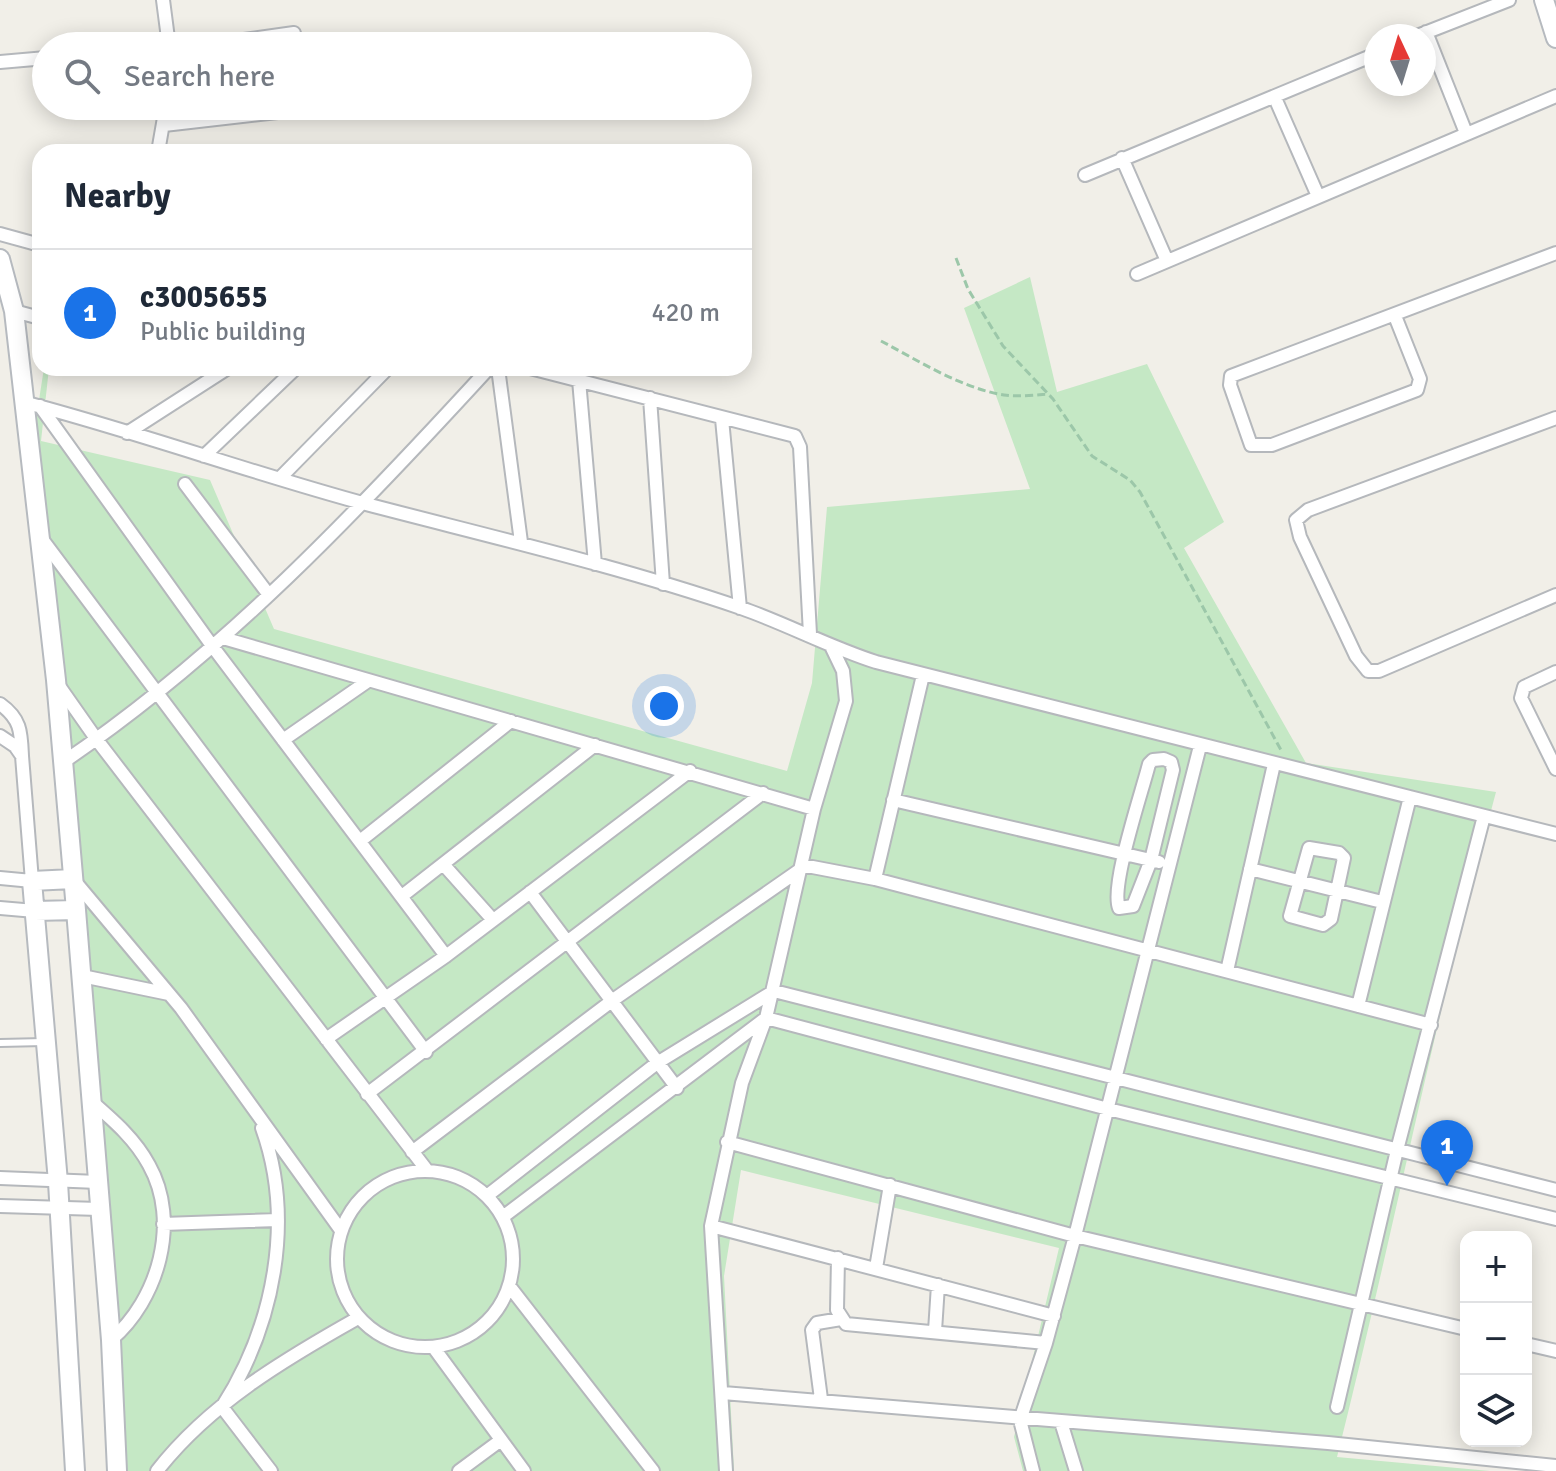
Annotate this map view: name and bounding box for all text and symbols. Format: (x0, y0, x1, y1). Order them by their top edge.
north arrow (1364, 24, 1436, 96)
search box (32, 32, 752, 120)
icon: search (60, 54, 104, 98)
text: Search here (124, 58, 275, 95)
text: Nearby (64, 175, 171, 217)
text: c3005655 (140, 279, 268, 316)
text: 1 (83, 297, 97, 329)
text: 420 m (651, 297, 720, 329)
text: Public building (140, 316, 306, 348)
your location (644, 686, 684, 726)
pin: 1 (1421, 1120, 1473, 1186)
map controls (1460, 1231, 1532, 1447)
button: + (1460, 1231, 1532, 1303)
button: − (1460, 1303, 1532, 1375)
button: layers (1460, 1375, 1532, 1447)

